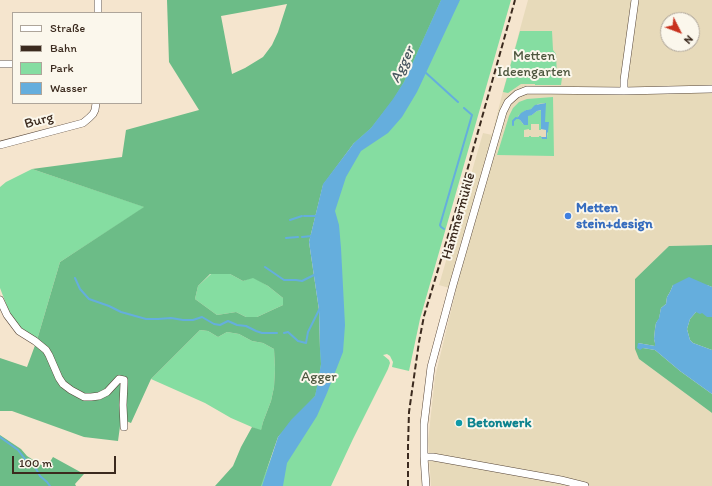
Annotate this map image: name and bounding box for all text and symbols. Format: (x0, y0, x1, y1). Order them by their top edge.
legend (12, 12, 142, 104)
north arrow (660, 12, 700, 52)
text: Straße (50, 21, 85, 35)
text: N (681, 33, 696, 47)
text: Bahn (50, 41, 77, 55)
water label: Agger (387, 44, 419, 86)
park label: Metten Ideengarten (497, 48, 571, 80)
text: Park (50, 61, 74, 75)
text: Wasser (50, 81, 87, 95)
street label: Burg (23, 109, 55, 133)
street label: Hammermühle (439, 171, 479, 261)
place label: Metten stein+design (576, 200, 653, 232)
marker: Metten stein+design (563, 211, 573, 221)
park label: Agger (301, 369, 337, 385)
place label: Betonwerk (467, 415, 532, 431)
marker: Betonwerk (454, 418, 464, 428)
scale bar (14, 448, 118, 474)
text: 100 m (19, 456, 52, 470)

